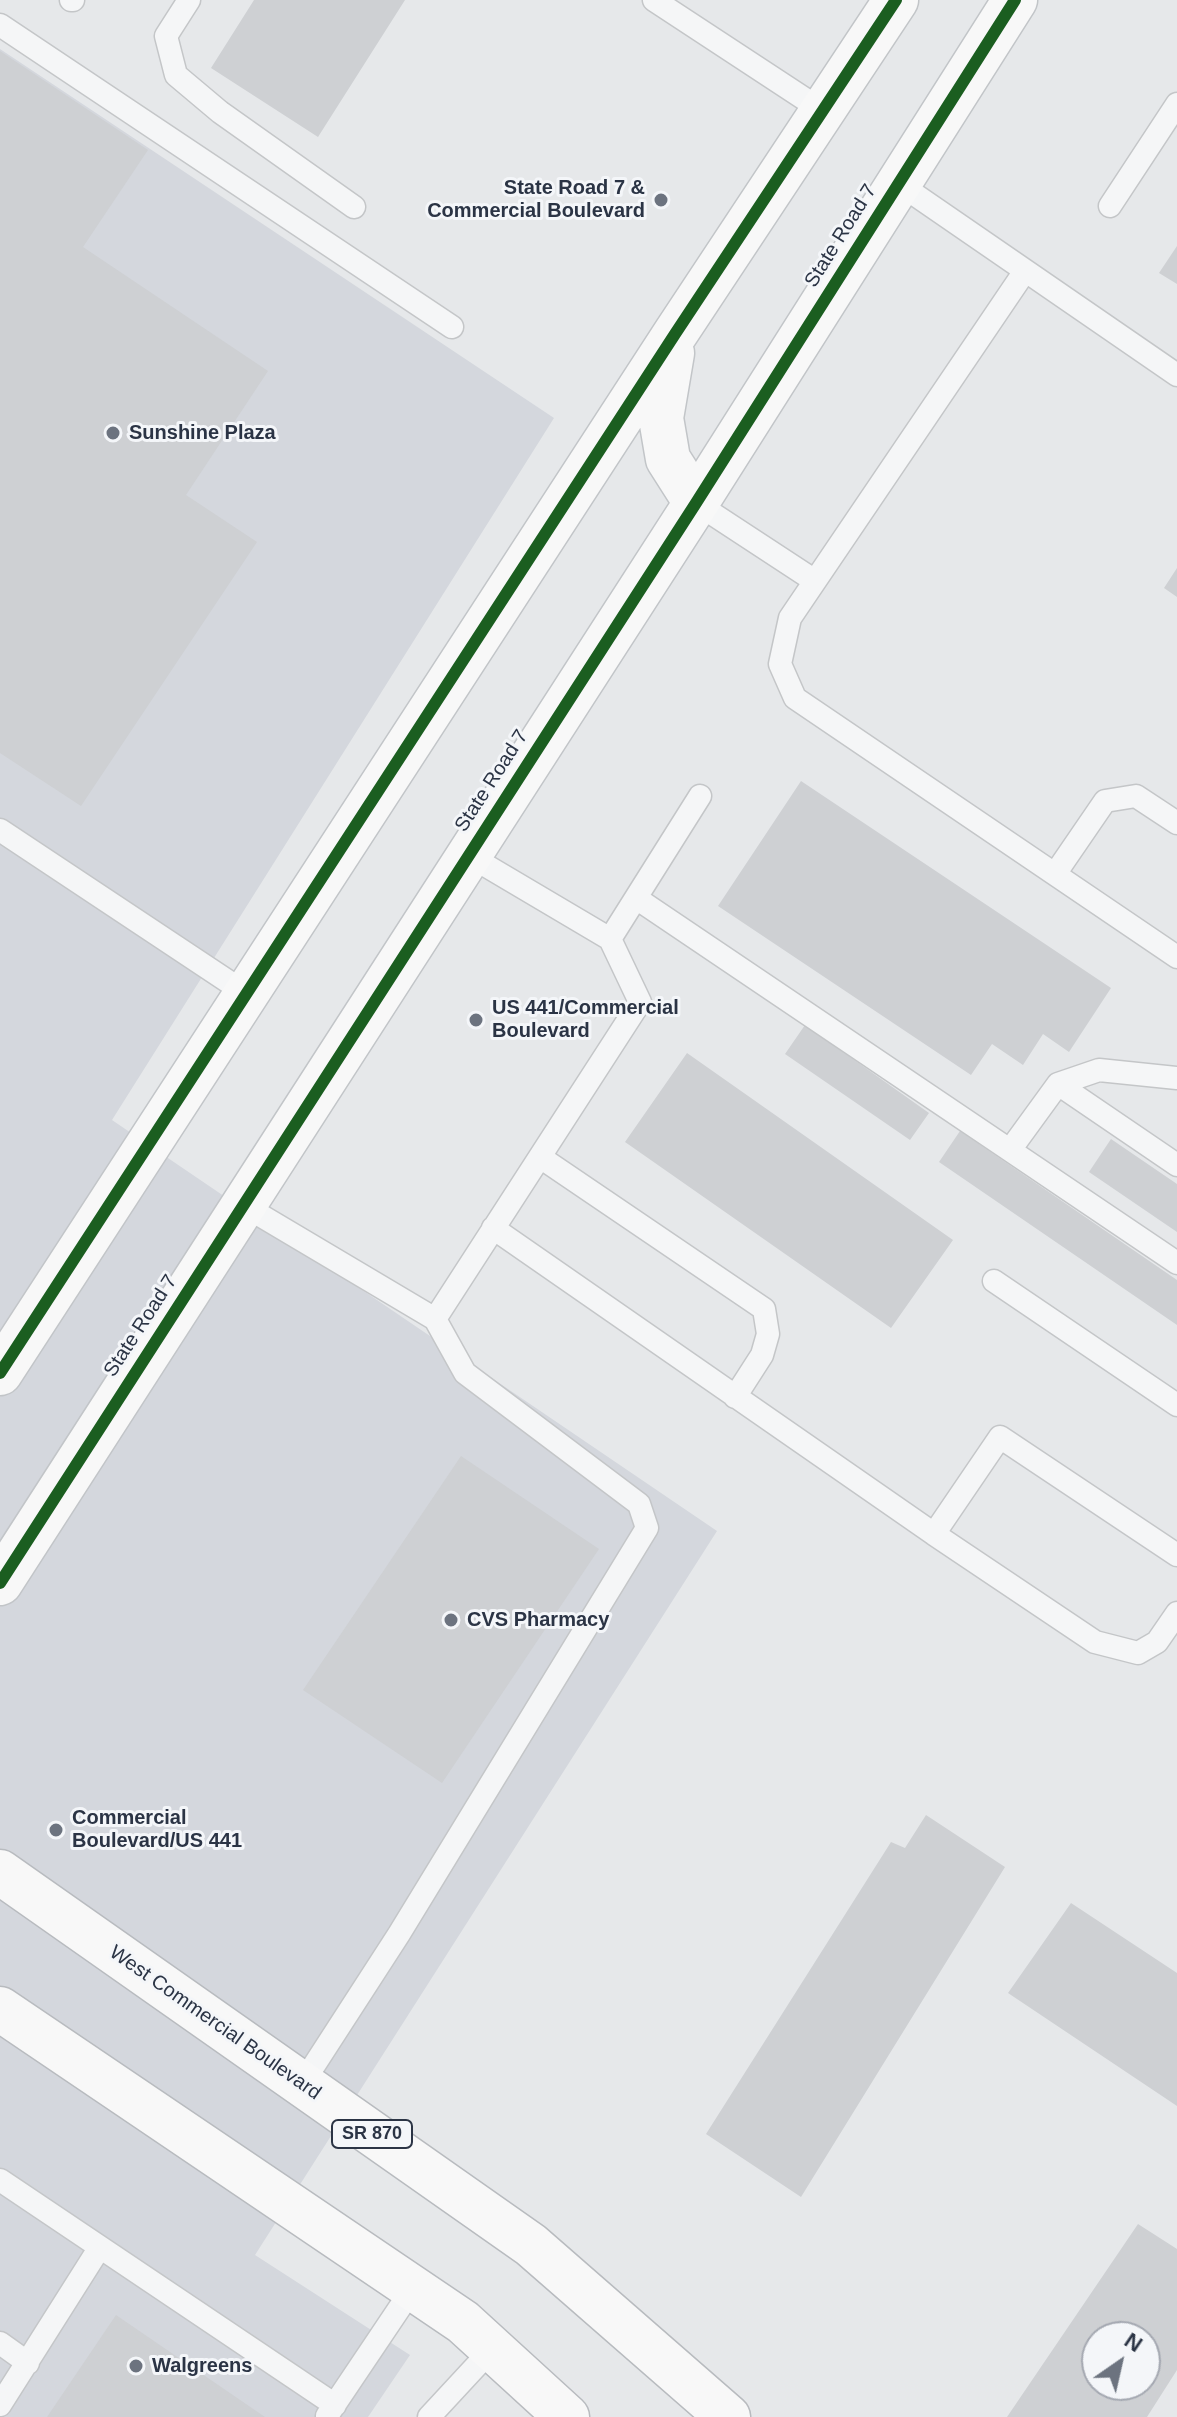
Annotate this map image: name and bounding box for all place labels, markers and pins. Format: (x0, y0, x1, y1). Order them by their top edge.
place label: State Road 7 & Commercial Boulevard (427, 176, 645, 223)
marker: State Road 7 & Commercial Boulevard (652, 191, 670, 209)
place label: Sunshine Plaza (129, 421, 276, 445)
marker: Sunshine Plaza (104, 424, 122, 442)
place label: US 441/Commercial Boulevard (492, 996, 679, 1043)
marker: US 441/Commercial Boulevard (467, 1011, 485, 1029)
place label: CVS Pharmacy (467, 1608, 609, 1632)
marker: CVS Pharmacy (442, 1611, 460, 1629)
place label: Commercial Boulevard/US 441 (72, 1806, 242, 1853)
marker: Commercial Boulevard/US 441 (47, 1821, 65, 1839)
place label: Walgreens (152, 2354, 252, 2378)
marker: Walgreens (127, 2357, 145, 2375)

